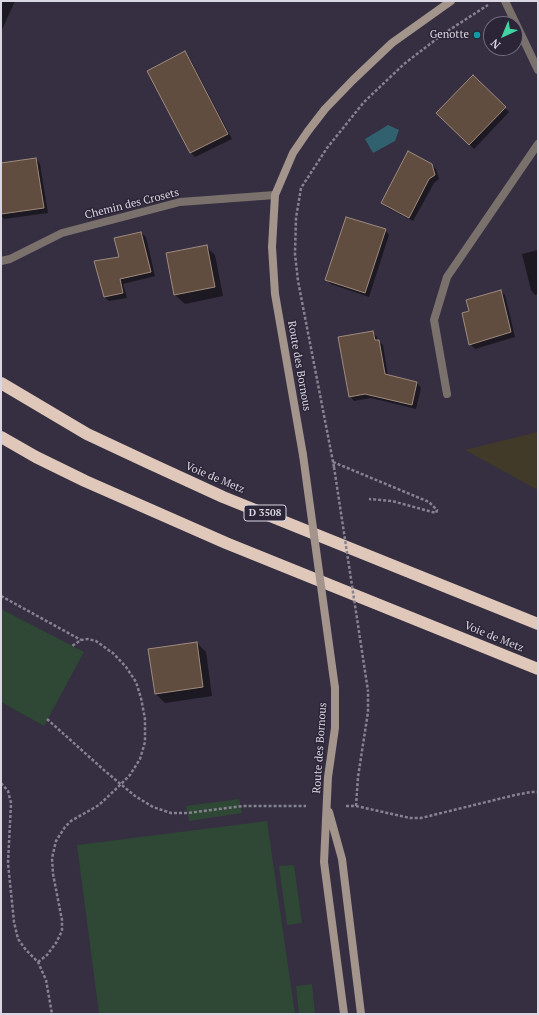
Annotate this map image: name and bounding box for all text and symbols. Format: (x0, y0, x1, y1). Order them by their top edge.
north arrow (483, 16, 523, 56)
place label: Genotte (430, 28, 469, 42)
marker: Genotte (472, 30, 482, 40)
text: N (487, 36, 503, 52)
street label: Chemin des Crosets (83, 186, 181, 222)
street label: Route des Bornous (285, 320, 313, 412)
street label: Voie de Metz (183, 460, 247, 496)
road number: D 3508 (244, 505, 286, 521)
street label: Voie de Metz (462, 619, 526, 655)
street label: Route des Bornous (310, 702, 330, 794)

